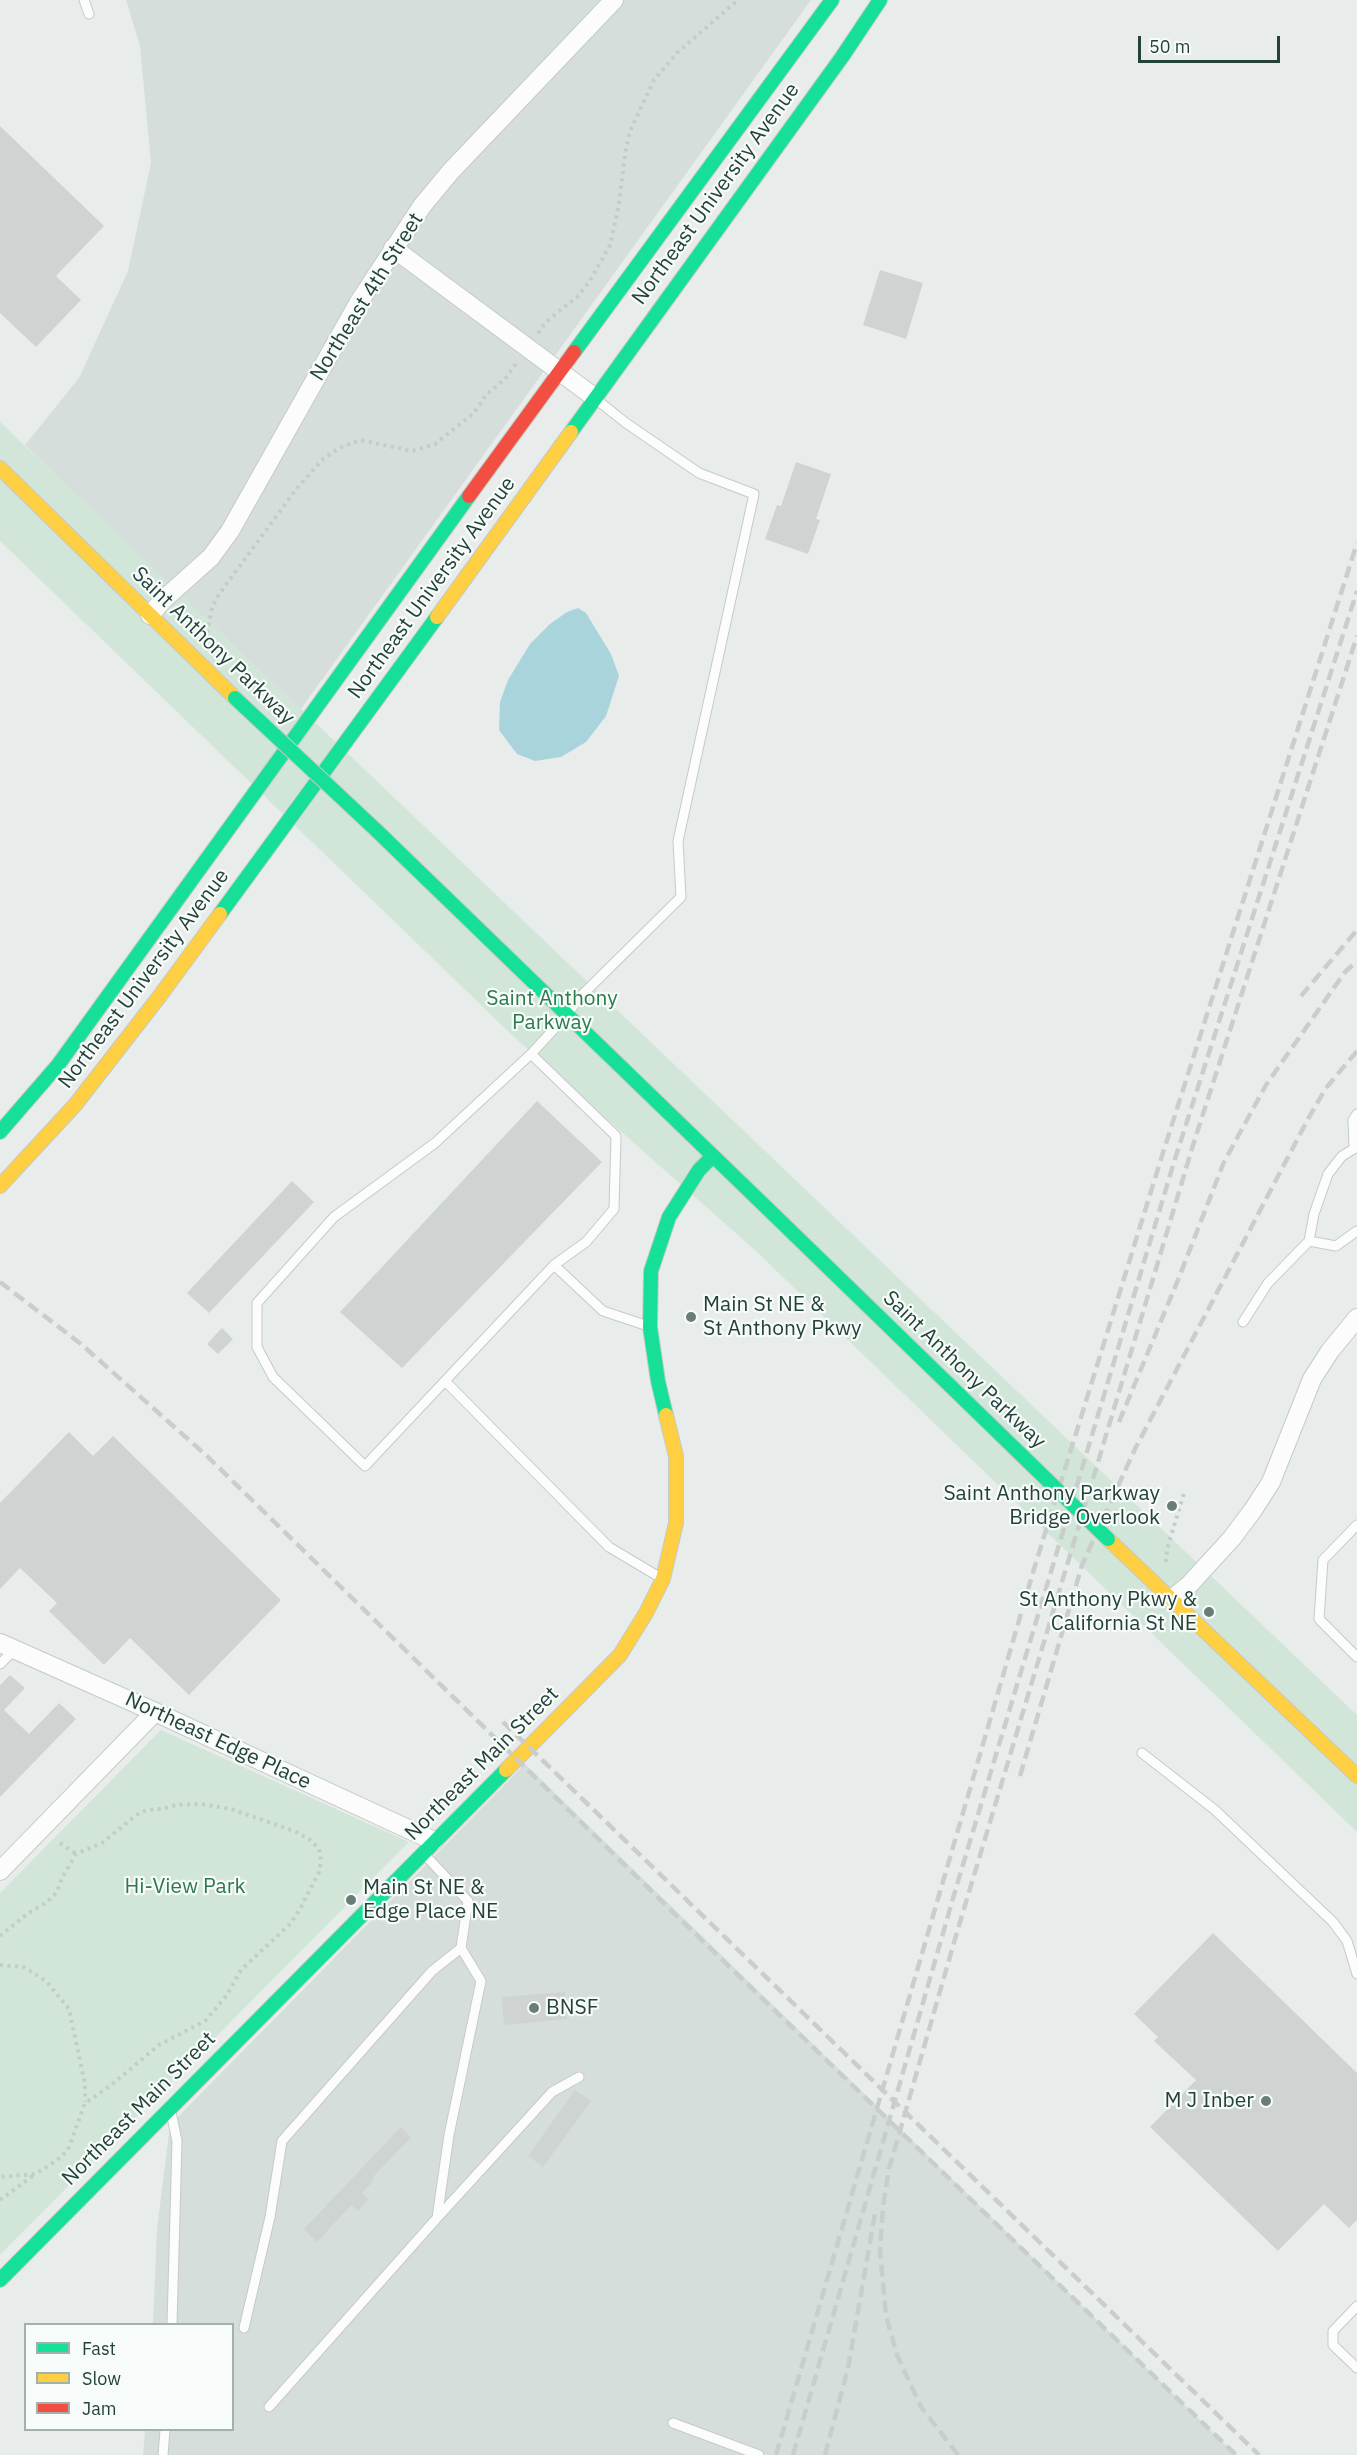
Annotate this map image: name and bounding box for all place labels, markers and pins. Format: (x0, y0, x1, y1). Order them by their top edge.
place label: Main St NE & St Anthony Pkwy (703, 1292, 862, 1342)
marker: Main St NE & St Anthony Pkwy (684, 1310, 698, 1324)
place label: Saint Anthony Parkway Bridge Overlook (943, 1481, 1160, 1531)
marker: Saint Anthony Parkway Bridge Overlook (1165, 1499, 1179, 1513)
place label: St Anthony Pkwy & California St NE (1019, 1587, 1197, 1637)
marker: St Anthony Pkwy & California St NE (1202, 1605, 1216, 1619)
place label: Main St NE & Edge Place NE (363, 1875, 498, 1925)
marker: Main St NE & Edge Place NE (344, 1893, 358, 1907)
place label: BNSF (546, 1995, 598, 2021)
marker: BNSF (527, 2001, 541, 2015)
place label: M J Inber (1165, 2088, 1254, 2114)
marker: M J Inber (1259, 2094, 1273, 2108)

